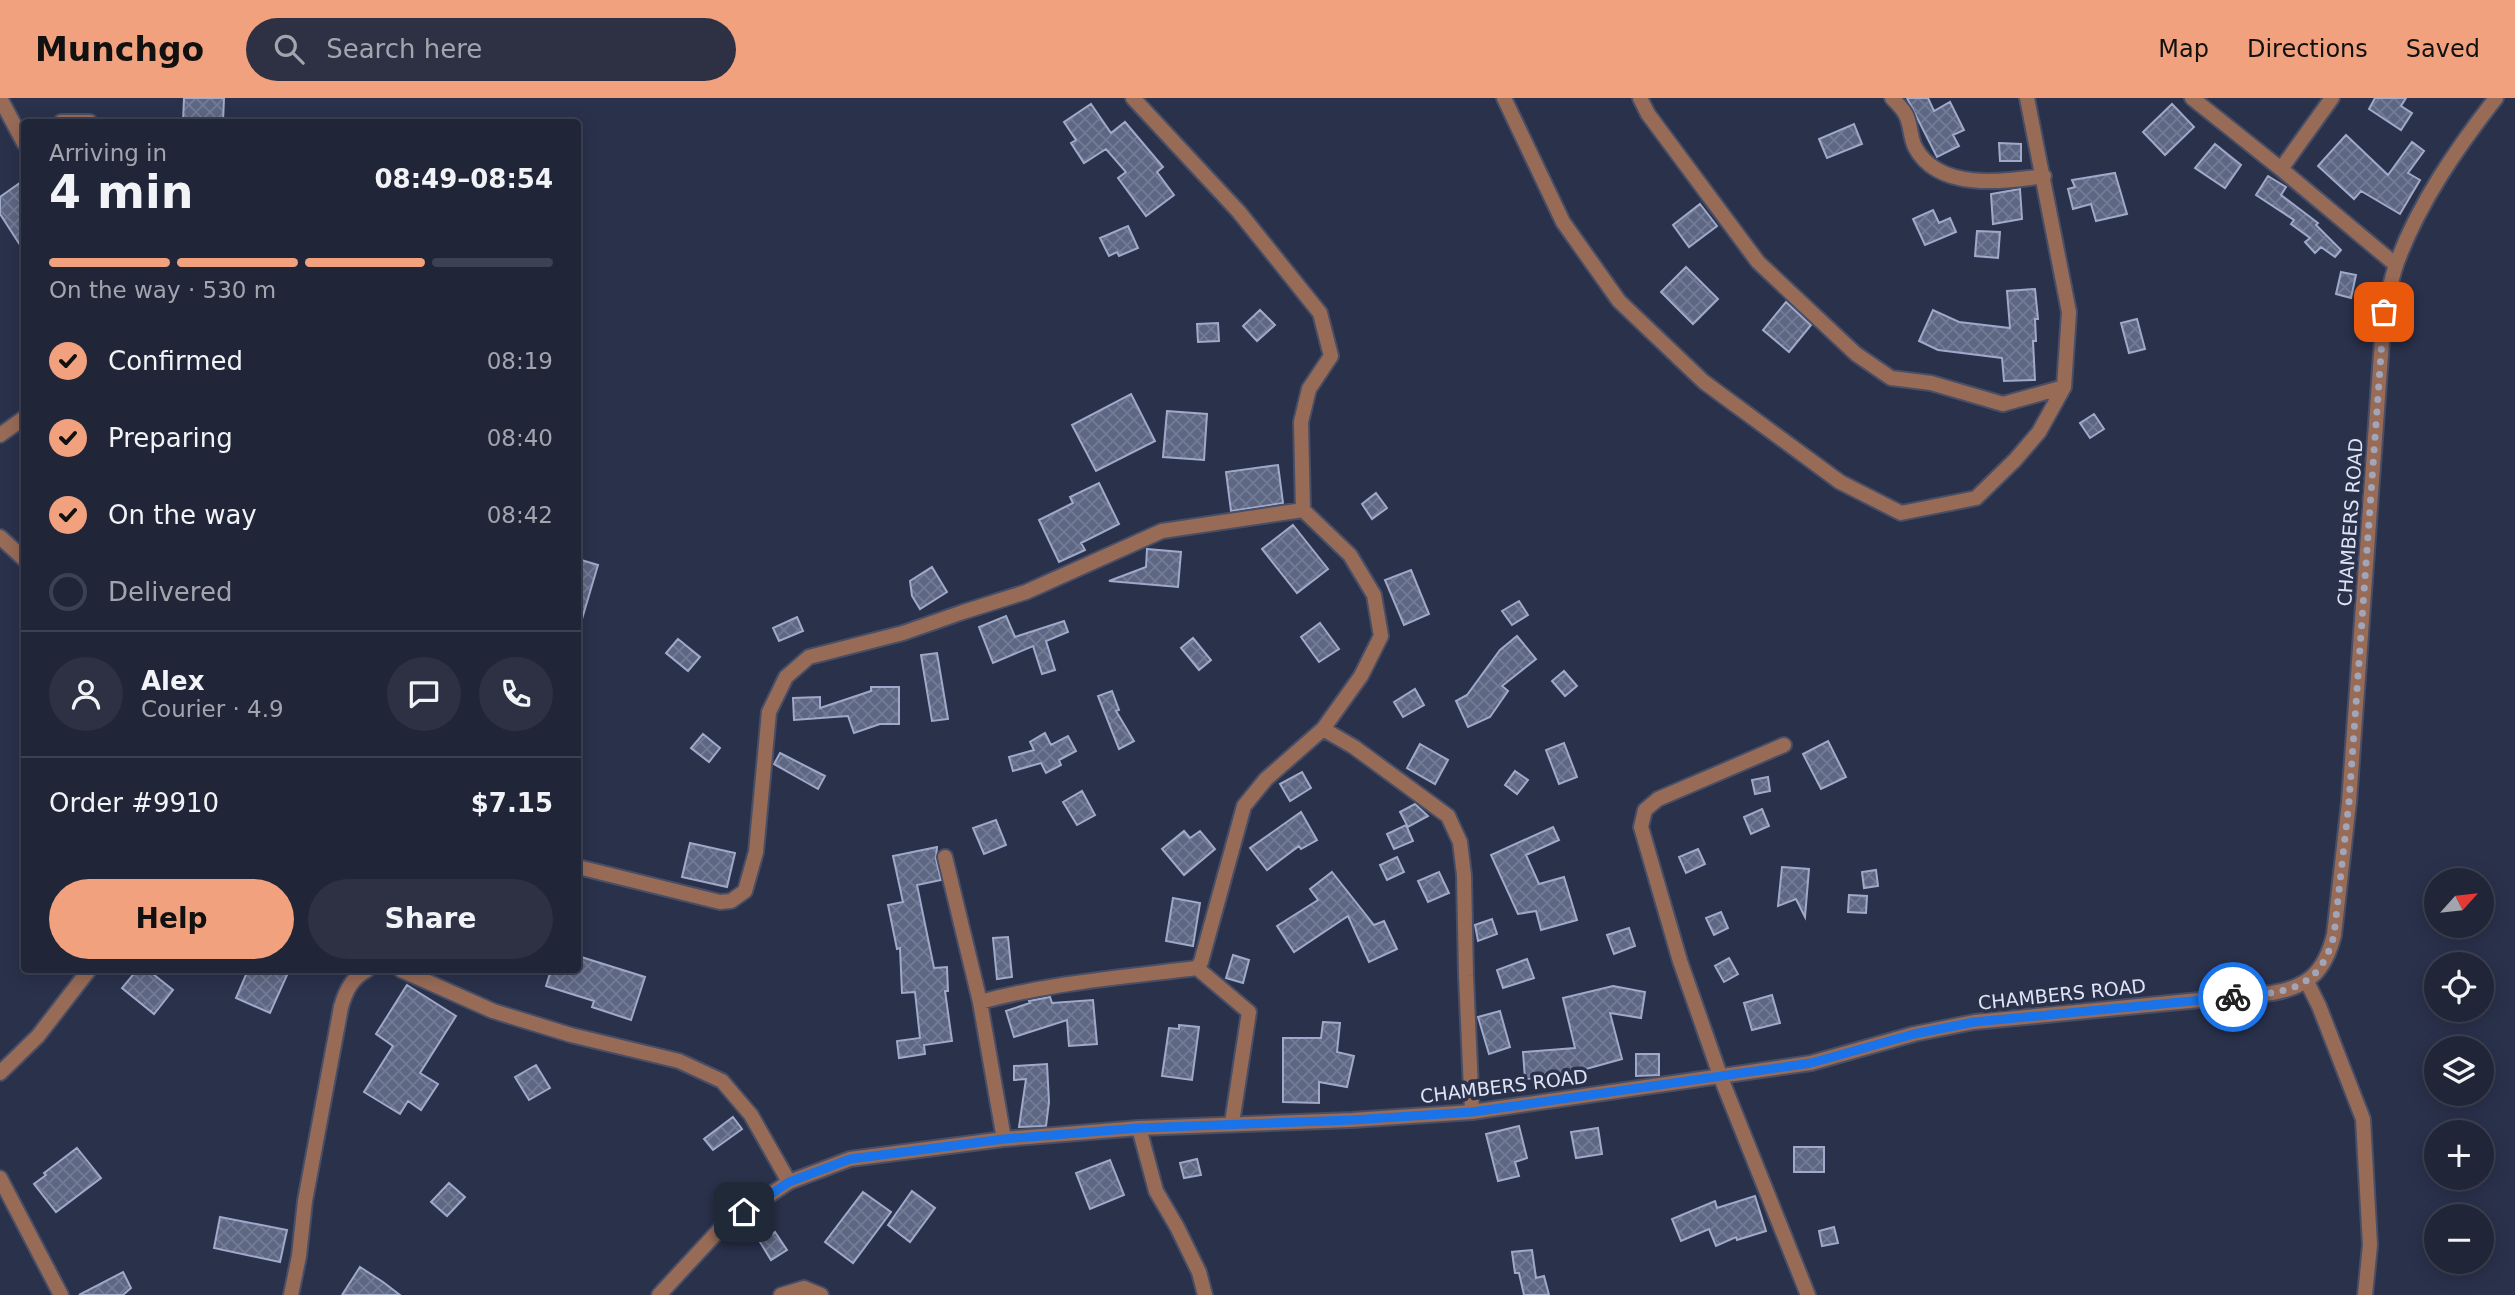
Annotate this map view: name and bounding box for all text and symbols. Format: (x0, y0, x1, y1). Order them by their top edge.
search box (246, 18, 736, 81)
text: Munchgo (35, 30, 204, 69)
icon: search (270, 30, 308, 68)
text: Search here (326, 34, 482, 64)
text: Map (2158, 35, 2209, 63)
text: Directions (2247, 35, 2368, 63)
text: Saved (2406, 35, 2480, 63)
text: Arriving in (49, 140, 167, 166)
text: 08:49–08:54 (374, 164, 553, 194)
text: 4 min (49, 165, 193, 219)
text: On the way · 530 m (49, 277, 276, 303)
pin (2354, 282, 2414, 342)
icon: bag (2365, 293, 2403, 331)
icon: check (49, 342, 87, 380)
text: Confirmed (108, 346, 243, 376)
text: 08:19 (487, 348, 553, 374)
icon: check (49, 419, 87, 457)
text: Preparing (108, 423, 233, 453)
text: 08:40 (487, 425, 553, 451)
street label: CHAMBERS ROAD (2333, 437, 2367, 607)
icon: check (49, 496, 87, 534)
text: On the way (108, 500, 257, 530)
text: 08:42 (487, 502, 553, 528)
text: Delivered (108, 577, 232, 607)
button: person (49, 657, 123, 731)
button: chat (387, 657, 461, 731)
button: phone (479, 657, 553, 731)
text: Alex (141, 666, 204, 696)
text: Courier · 4.9 (141, 696, 284, 722)
text: Order #9910 (49, 788, 219, 818)
text: $7.15 (471, 788, 553, 818)
north arrow (2424, 868, 2494, 938)
map controls (2424, 868, 2494, 1274)
button: Help (49, 879, 294, 959)
button: Share (308, 879, 553, 959)
button: locate (2424, 952, 2494, 1022)
courier (2198, 962, 2268, 1032)
street label: CHAMBERS ROAD (1977, 974, 2147, 1014)
icon: bike (2214, 978, 2252, 1016)
button: layers (2424, 1036, 2494, 1106)
street label: CHAMBERS ROAD (1419, 1065, 1589, 1107)
button: + (2424, 1120, 2494, 1190)
pin (714, 1182, 774, 1242)
icon: home (725, 1193, 763, 1231)
button: − (2424, 1204, 2494, 1274)

